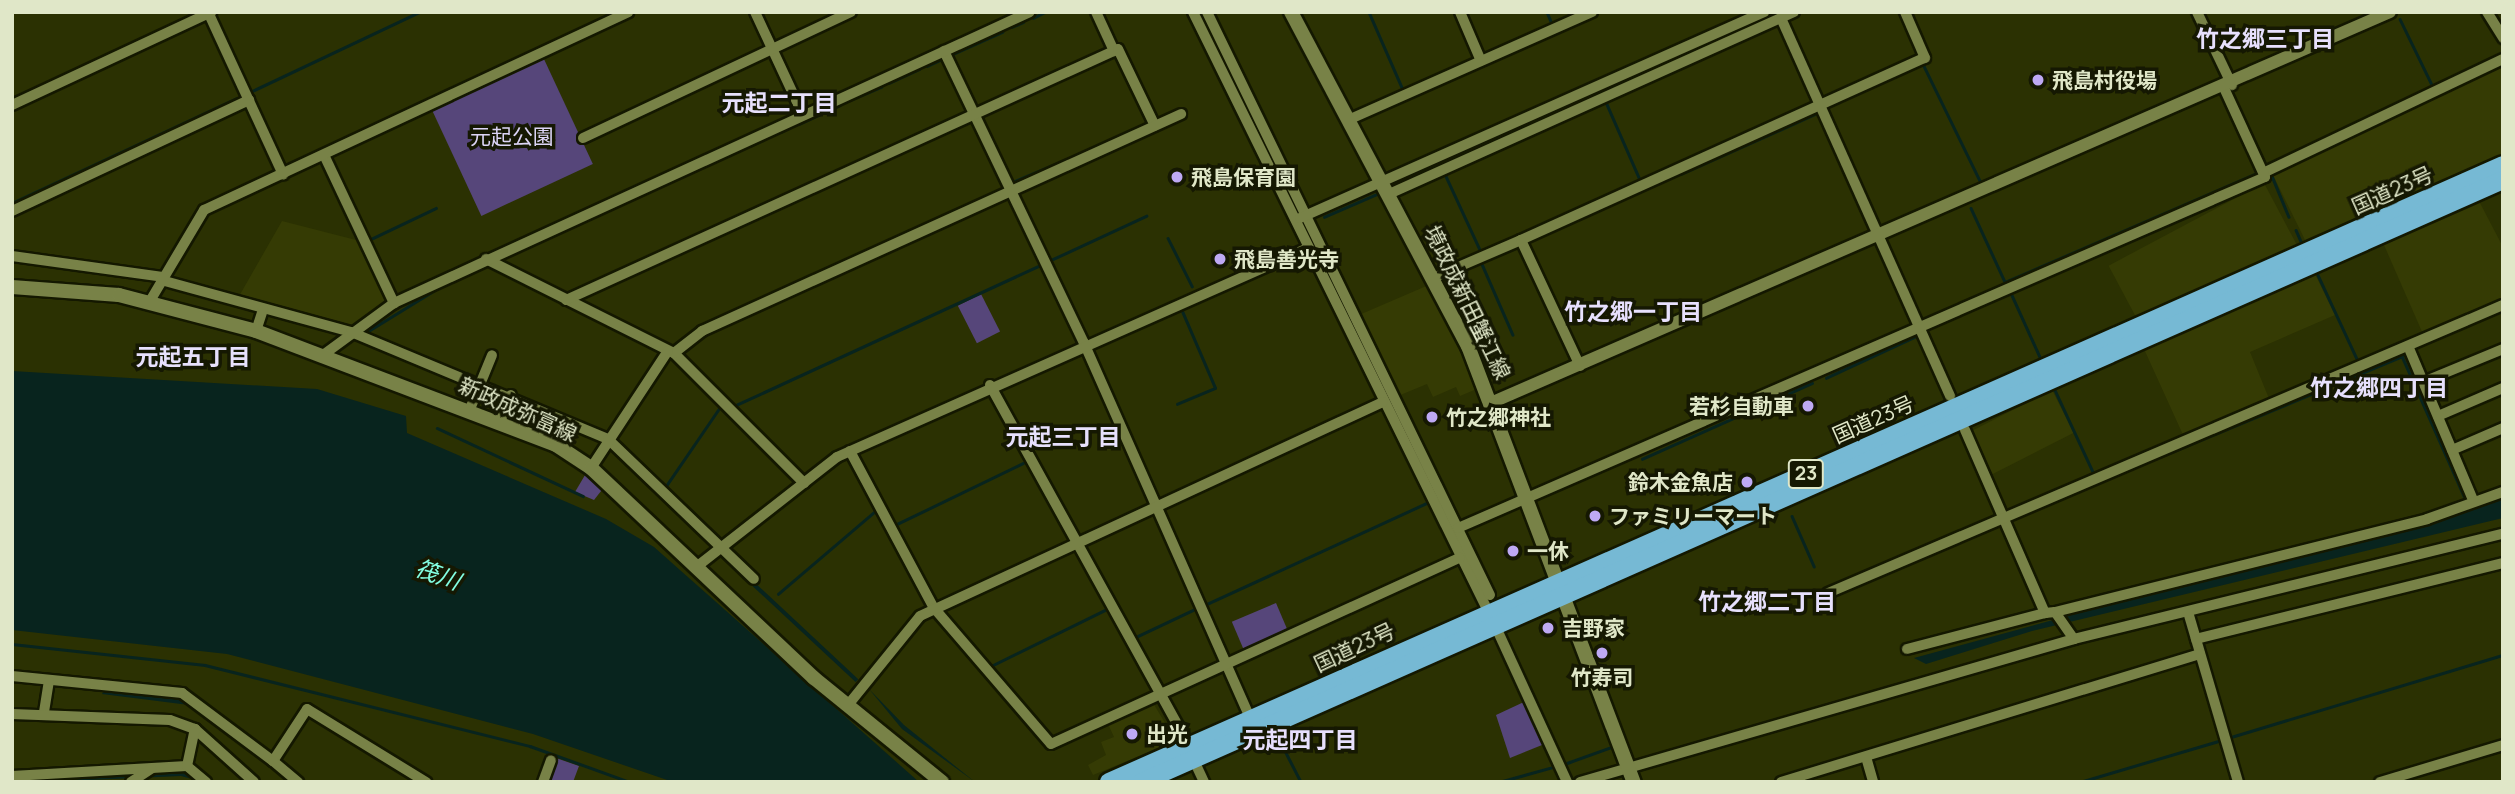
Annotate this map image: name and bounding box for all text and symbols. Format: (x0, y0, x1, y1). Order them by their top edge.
district label: 竹之郷三丁目 (2196, 24, 2334, 52)
place label: 飛島村役場 (2052, 67, 2157, 93)
marker: 飛島村役場 (2030, 72, 2046, 88)
district label: 元起二丁目 (722, 88, 836, 116)
park label: 元起公園 (470, 123, 554, 149)
street label: 国道23号 (2347, 161, 2437, 219)
place label: 飛島保育園 (1191, 164, 1296, 190)
marker: 飛島保育園 (1169, 169, 1185, 185)
street label: 境政成新田蟹江線 (1420, 221, 1516, 383)
place label: 飛島善光寺 (1234, 246, 1339, 272)
marker: 飛島善光寺 (1212, 251, 1228, 267)
district label: 竹之郷一丁目 (1564, 297, 1702, 325)
district label: 元起五丁目 (136, 342, 250, 370)
street label: 新政成弥富線 (455, 372, 581, 446)
district label: 竹之郷四丁目 (2310, 373, 2448, 401)
street label: 国道23号 (1828, 390, 1918, 448)
place label: 若杉自動車 (1689, 393, 1794, 419)
marker: 若杉自動車 (1800, 398, 1816, 414)
place label: 竹之郷神社 (1446, 404, 1551, 430)
marker: 竹之郷神社 (1424, 409, 1440, 425)
district label: 元起三丁目 (1006, 422, 1120, 450)
road number: 23 (1787, 458, 1825, 489)
place label: 鈴木金魚店 (1628, 469, 1733, 495)
marker: 鈴木金魚店 (1739, 474, 1755, 490)
place label: ファミリーマート (1609, 503, 1777, 529)
marker: ファミリーマート (1587, 508, 1603, 524)
place label: 一休 (1527, 538, 1569, 564)
marker: 一休 (1505, 543, 1521, 559)
water label: 筏川 (412, 553, 464, 595)
district label: 竹之郷二丁目 (1698, 587, 1836, 615)
place label: 吉野家 (1562, 615, 1625, 641)
street label: 国道23号 (1309, 617, 1399, 677)
marker: 吉野家 (1540, 620, 1556, 636)
marker: 竹寿司 (1594, 645, 1610, 661)
place label: 竹寿司 (1571, 664, 1633, 690)
place label: 出光 (1146, 721, 1188, 747)
district label: 元起四丁目 (1243, 725, 1357, 753)
marker: 出光 (1124, 726, 1140, 742)

